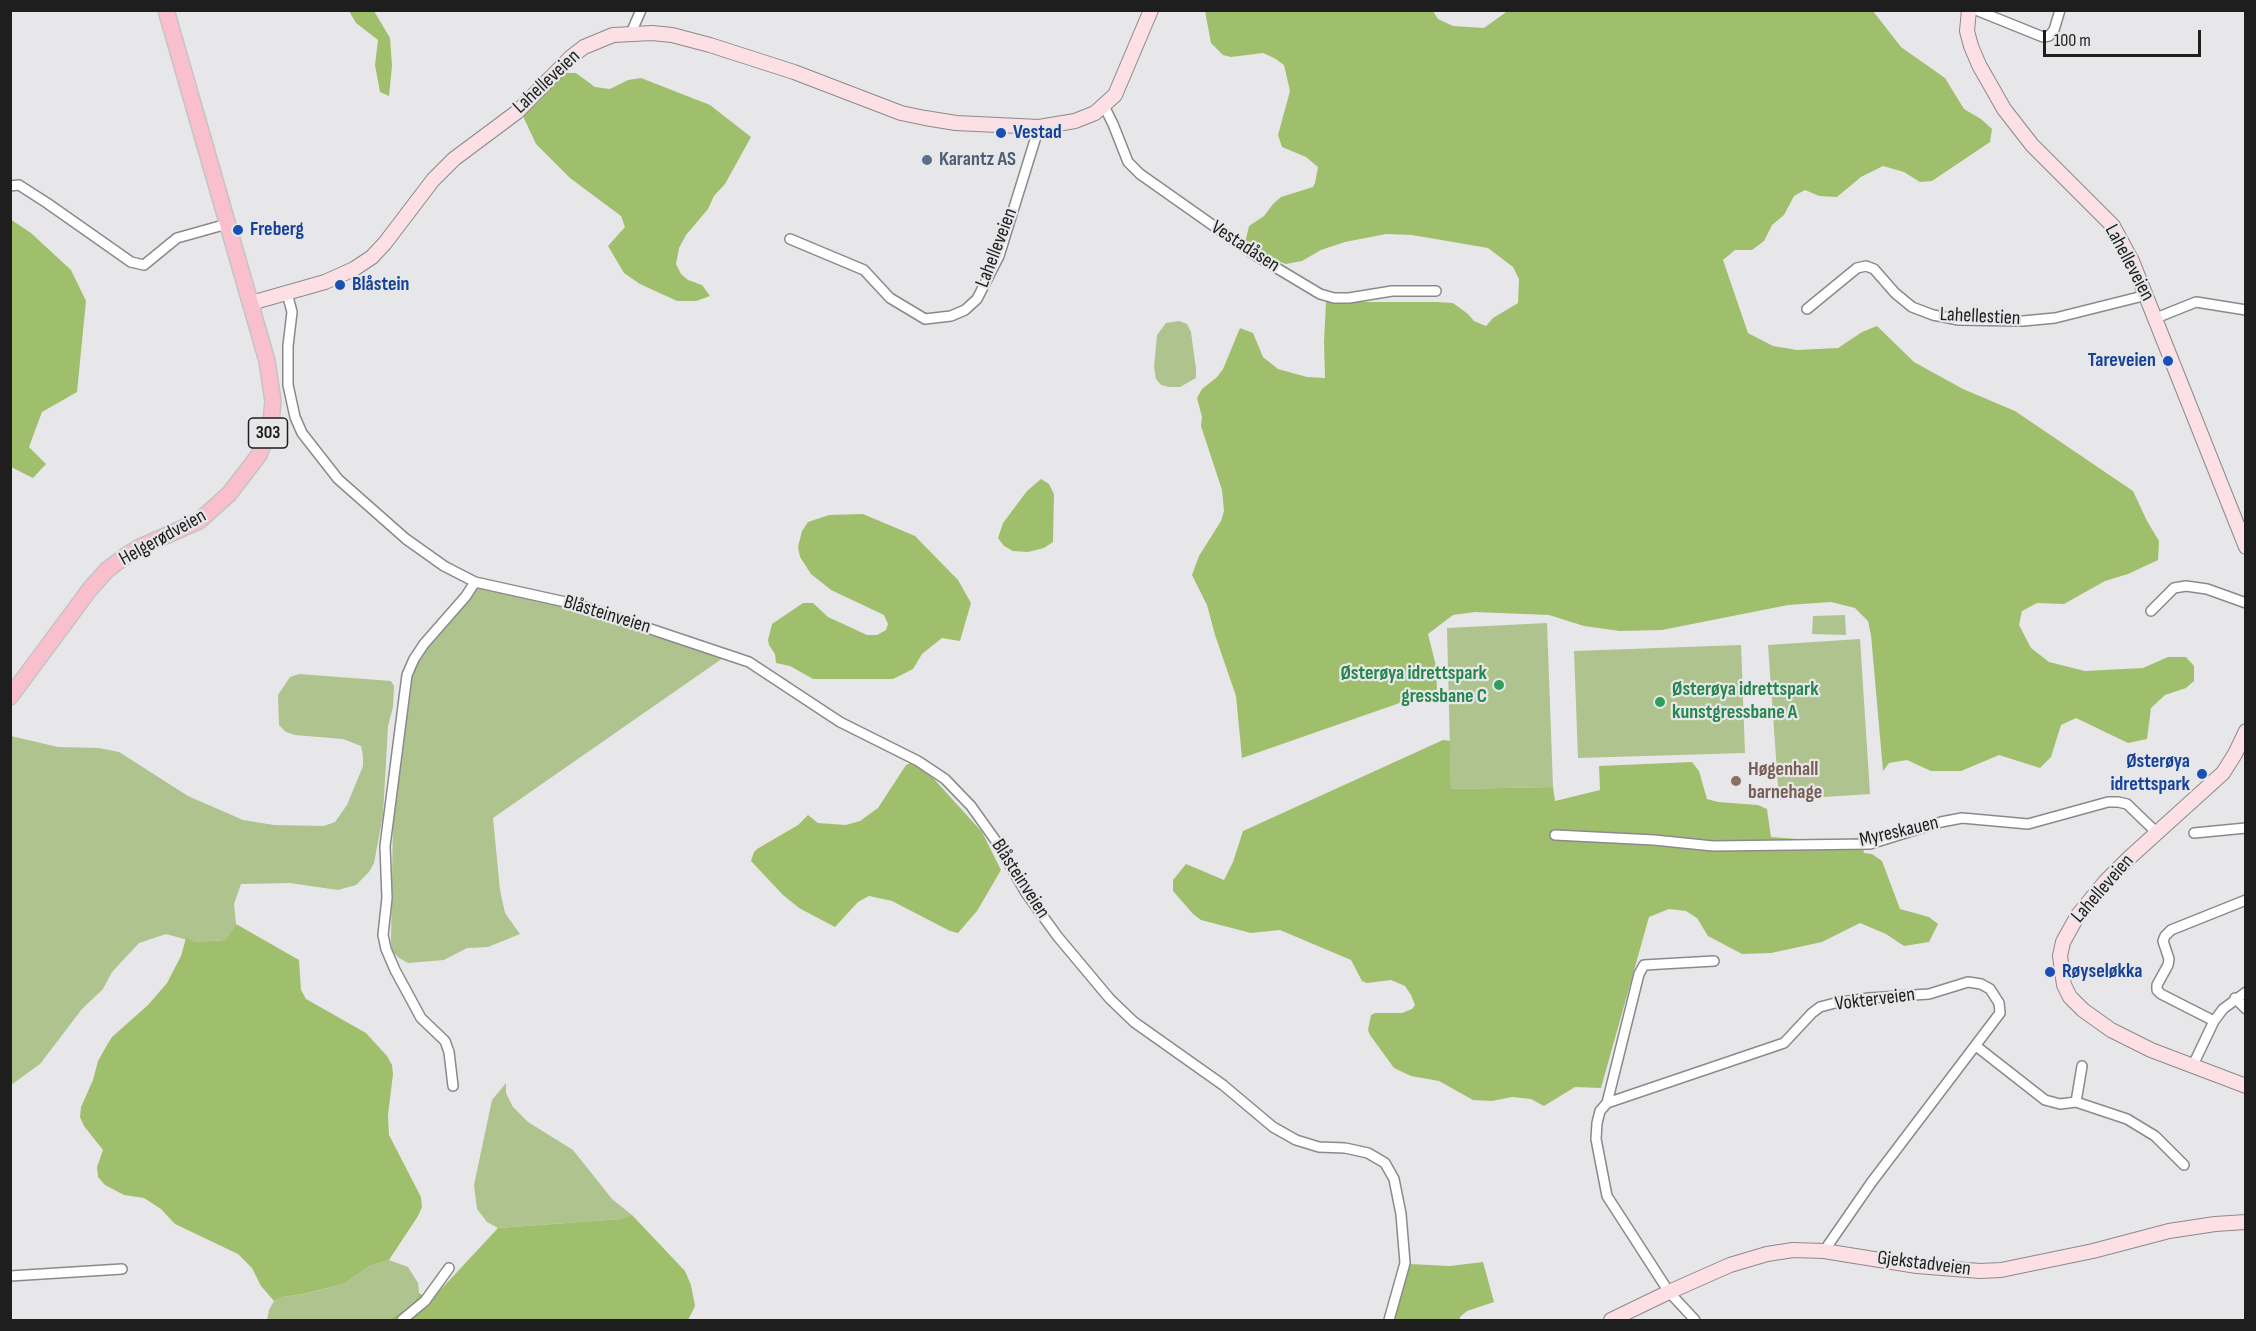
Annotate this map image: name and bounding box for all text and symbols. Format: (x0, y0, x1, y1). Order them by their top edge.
scale bar (2046, 18, 2204, 56)
text: 100 m (2054, 30, 2091, 51)
street label: Lahelleveien (508, 45, 586, 119)
place label: Vestad (1013, 121, 1062, 145)
marker: Vestad (994, 126, 1008, 140)
place label: Karantz AS (939, 148, 1016, 172)
marker: Karantz AS (920, 153, 934, 167)
street label: Lahelleveien (971, 205, 1023, 291)
street label: Vestadåsen (1206, 216, 1284, 278)
place label: Freberg (250, 218, 304, 242)
street label: Lahelleveien (2099, 221, 2159, 305)
marker: Freberg (231, 223, 245, 237)
place label: Blåstein (352, 273, 409, 297)
marker: Blåstein (333, 278, 347, 292)
street label: Lahellestien (1939, 303, 2021, 331)
place label: Tareveien (2088, 349, 2156, 373)
marker: Tareveien (2161, 354, 2175, 368)
road number: 303 (248, 418, 288, 448)
street label: Helgerødveien (115, 504, 211, 572)
street label: Blåsteinveien (561, 590, 653, 640)
place label: Østerøya idrettspark gressbane C (1340, 662, 1487, 709)
marker: Østerøya idrettspark gressbane C (1492, 678, 1506, 692)
place label: Østerøya idrettspark kunstgressbane A (1672, 678, 1819, 725)
marker: Østerøya idrettspark kunstgressbane A (1653, 695, 1667, 709)
place label: Østerøya idrettspark (2110, 750, 2190, 797)
place label: Høgenhall barnehage (1748, 758, 1822, 805)
marker: Østerøya idrettspark (2195, 767, 2209, 781)
marker: Høgenhall barnehage (1729, 774, 1743, 788)
street label: Myreskauen (1857, 811, 1941, 853)
street label: Blåsteinveien (986, 835, 1054, 923)
street label: Lahelleveien (2067, 850, 2139, 928)
place label: Røyseløkka (2062, 960, 2142, 984)
marker: Røyseløkka (2043, 965, 2057, 979)
street label: Vokterveien (1834, 983, 1916, 1017)
street label: Gjekstadveien (1876, 1246, 1972, 1282)

